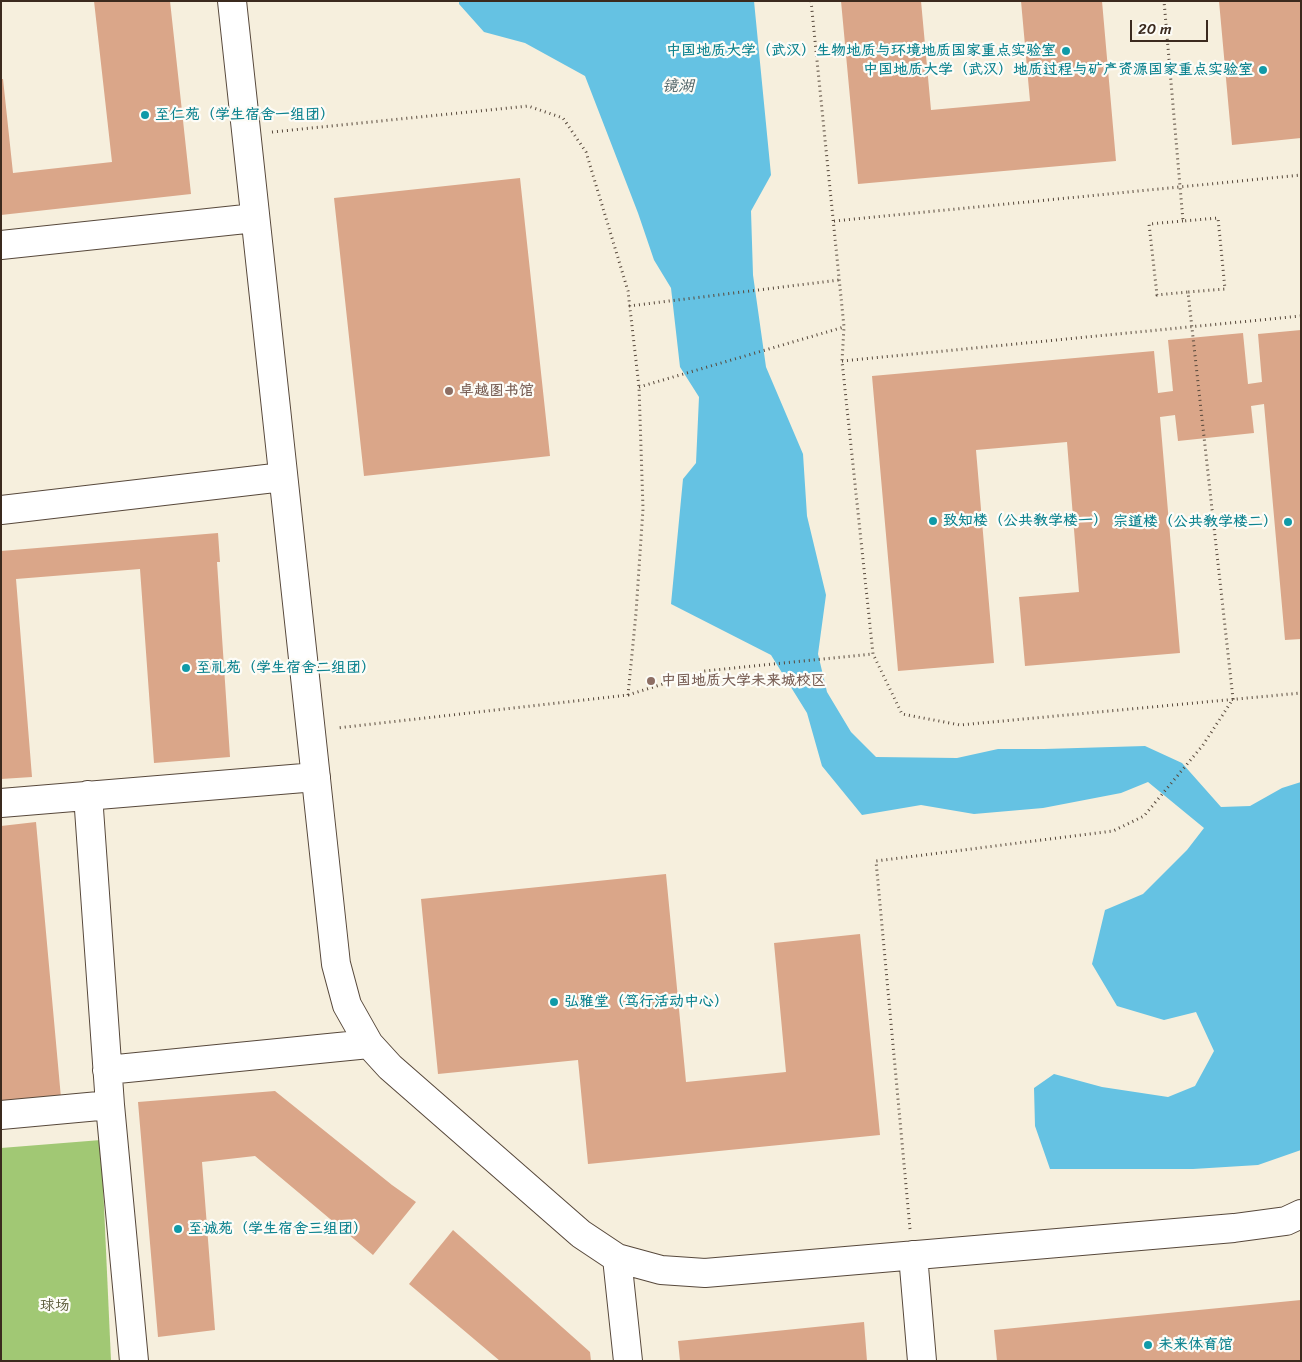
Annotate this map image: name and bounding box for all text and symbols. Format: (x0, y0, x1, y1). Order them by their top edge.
scale bar (1132, 10, 1210, 42)
text: 20 m (1138, 16, 1172, 42)
place label: 中国地质大学（武汉）生物地质与环境地质国家重点实验室 (666, 42, 1056, 60)
marker: 中国地质大学（武汉）生物地质与环境地质国家重点实验室 (1060, 45, 1072, 57)
place label: 中国地质大学（武汉）地质过程与矿产资源国家重点实验室 (863, 61, 1253, 79)
marker: 中国地质大学（武汉）地质过程与矿产资源国家重点实验室 (1257, 64, 1269, 76)
water label: 镜湖 (662, 77, 694, 97)
place label: 至仁苑（学生宿舍一组团） (155, 106, 335, 124)
marker: 至仁苑（学生宿舍一组团） (139, 109, 151, 121)
place label: 卓越图书馆 (459, 382, 534, 400)
marker: 卓越图书馆 (443, 385, 455, 397)
place label: 致知楼（公共教学楼一） (943, 512, 1108, 530)
place label: 宗道楼（公共教学楼二） (1113, 513, 1278, 531)
marker: 致知楼（公共教学楼一） (927, 515, 939, 527)
marker: 宗道楼（公共教学楼二） (1282, 516, 1294, 528)
place label: 至礼苑（学生宿舍二组团） (196, 659, 376, 677)
marker: 至礼苑（学生宿舍二组团） (180, 662, 192, 674)
place label: 中国地质大学未来城校区 (661, 672, 826, 690)
marker: 中国地质大学未来城校区 (645, 675, 657, 687)
place label: 弘雅堂（笃行活动中心） (564, 993, 729, 1011)
marker: 弘雅堂（笃行活动中心） (548, 996, 560, 1008)
place label: 至诚苑（学生宿舍三组团） (188, 1220, 368, 1238)
marker: 至诚苑（学生宿舍三组团） (172, 1223, 184, 1235)
park label: 球场 (40, 1297, 70, 1315)
place label: 未来体育馆 (1158, 1336, 1233, 1354)
marker: 未来体育馆 (1142, 1339, 1154, 1351)

